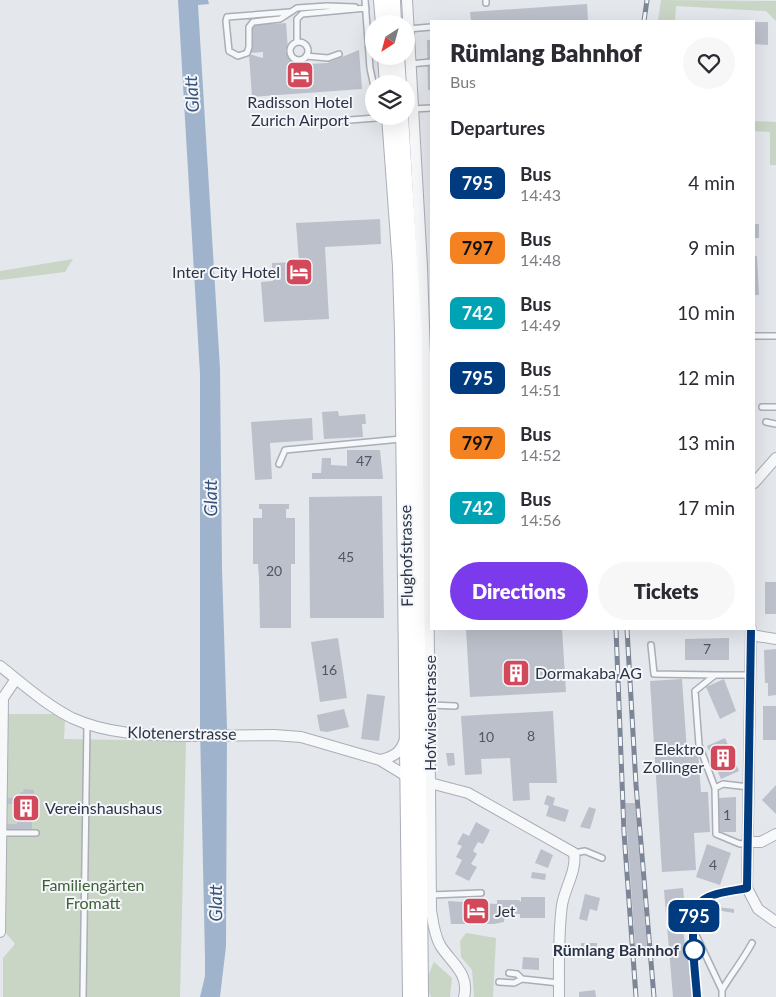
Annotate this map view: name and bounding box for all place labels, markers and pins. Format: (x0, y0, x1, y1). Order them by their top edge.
hotel icon: Radisson Hotel Zurich Airport (285, 60, 315, 90)
place label: Radisson Hotel Zurich Airport (247, 92, 353, 129)
hotel icon: Inter City Hotel (284, 257, 314, 287)
place label: Inter City Hotel (172, 262, 280, 281)
building icon: Dormakaba AG (501, 658, 531, 688)
place label: Dormakaba AG (535, 663, 642, 682)
place label: Elektro Zollinger (643, 739, 704, 776)
building icon: Elektro Zollinger (708, 743, 738, 773)
building icon: Vereinshaushaus (11, 793, 41, 823)
place label: Vereinshaushaus (45, 798, 162, 817)
hotel icon: Jet (461, 896, 491, 926)
place label: Jet (495, 901, 516, 920)
marker: Rümlang Bahnhof (683, 939, 705, 961)
place label: Rümlang Bahnhof (553, 940, 679, 959)

